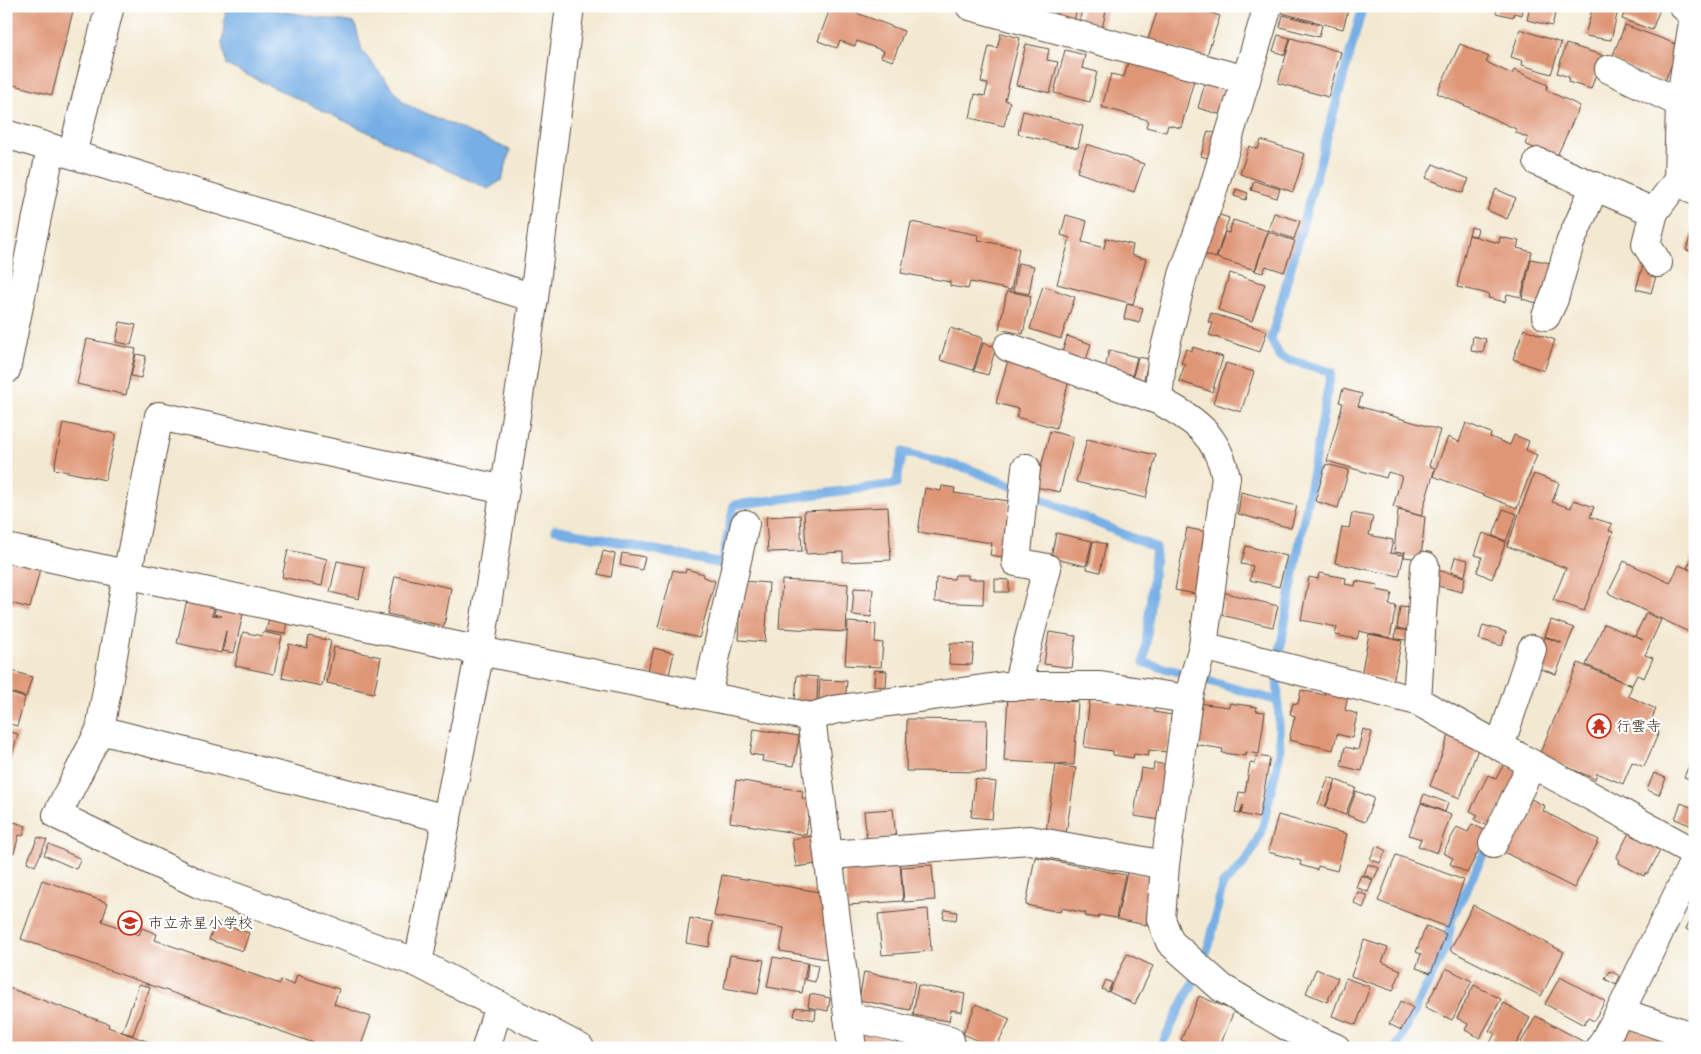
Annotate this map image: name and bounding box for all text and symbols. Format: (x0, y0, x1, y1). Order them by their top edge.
temple icon: 行雲寺 (1586, 713, 1612, 739)
place label: 行雲寺 (1616, 713, 1661, 739)
school or university icon: 市立赤星小学校 (117, 910, 143, 936)
place label: 市立赤星小学校 (148, 910, 253, 936)

